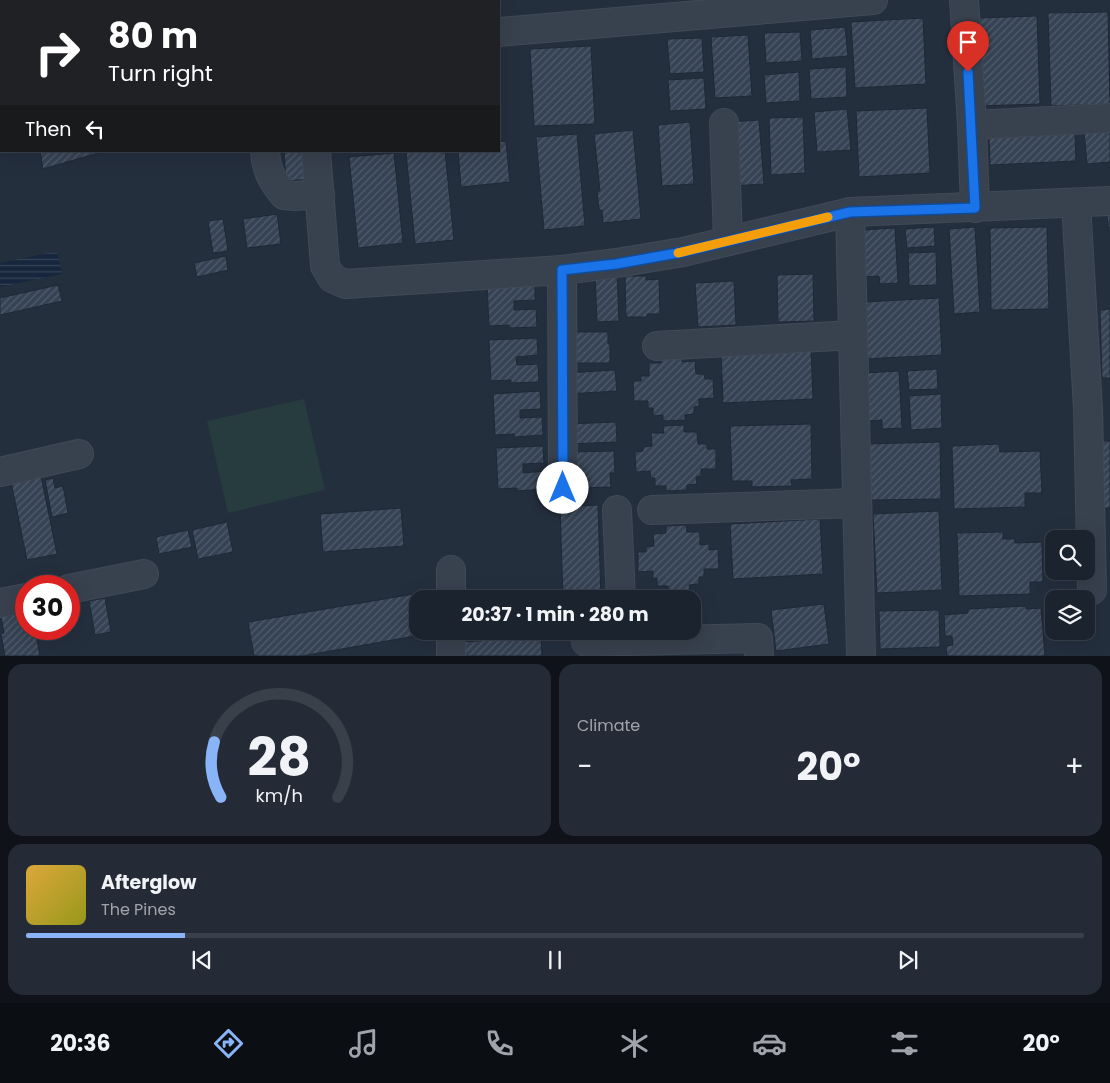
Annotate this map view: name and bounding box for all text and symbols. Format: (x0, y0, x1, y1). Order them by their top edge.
text: 80 m (108, 11, 198, 60)
icon: right (25, 20, 90, 85)
pin (947, 21, 989, 72)
icon: arrive (954, 28, 982, 56)
text: Turn right (108, 58, 213, 89)
icon: left (81, 115, 109, 143)
text: Then (25, 116, 71, 143)
position arrow (536, 461, 588, 513)
map controls (1045, 530, 1095, 640)
button: search (1045, 530, 1095, 580)
speed limit sign: 30 (15, 575, 80, 640)
button: layers (1045, 590, 1095, 640)
text: 20:37 · 1 min · 280 m (461, 601, 649, 628)
text: Climate (577, 714, 640, 737)
text: 28 (248, 721, 311, 794)
text: 20° (797, 740, 861, 793)
text: − (577, 747, 592, 786)
text: + (1065, 747, 1084, 786)
text: km/h (256, 783, 303, 808)
text: Afterglow (101, 869, 196, 896)
text: The Pines (101, 898, 176, 921)
icon: previous (188, 946, 216, 974)
icon: pause (541, 946, 569, 974)
icon: next (894, 946, 922, 974)
icon: directions (211, 1026, 246, 1061)
icon: music (346, 1026, 381, 1061)
icon: phone (482, 1026, 517, 1061)
icon: climate (617, 1026, 652, 1061)
icon: car (752, 1026, 787, 1061)
icon: filters (887, 1026, 922, 1061)
text: 20:36 (50, 1028, 111, 1059)
text: 20° (1023, 1028, 1060, 1059)

